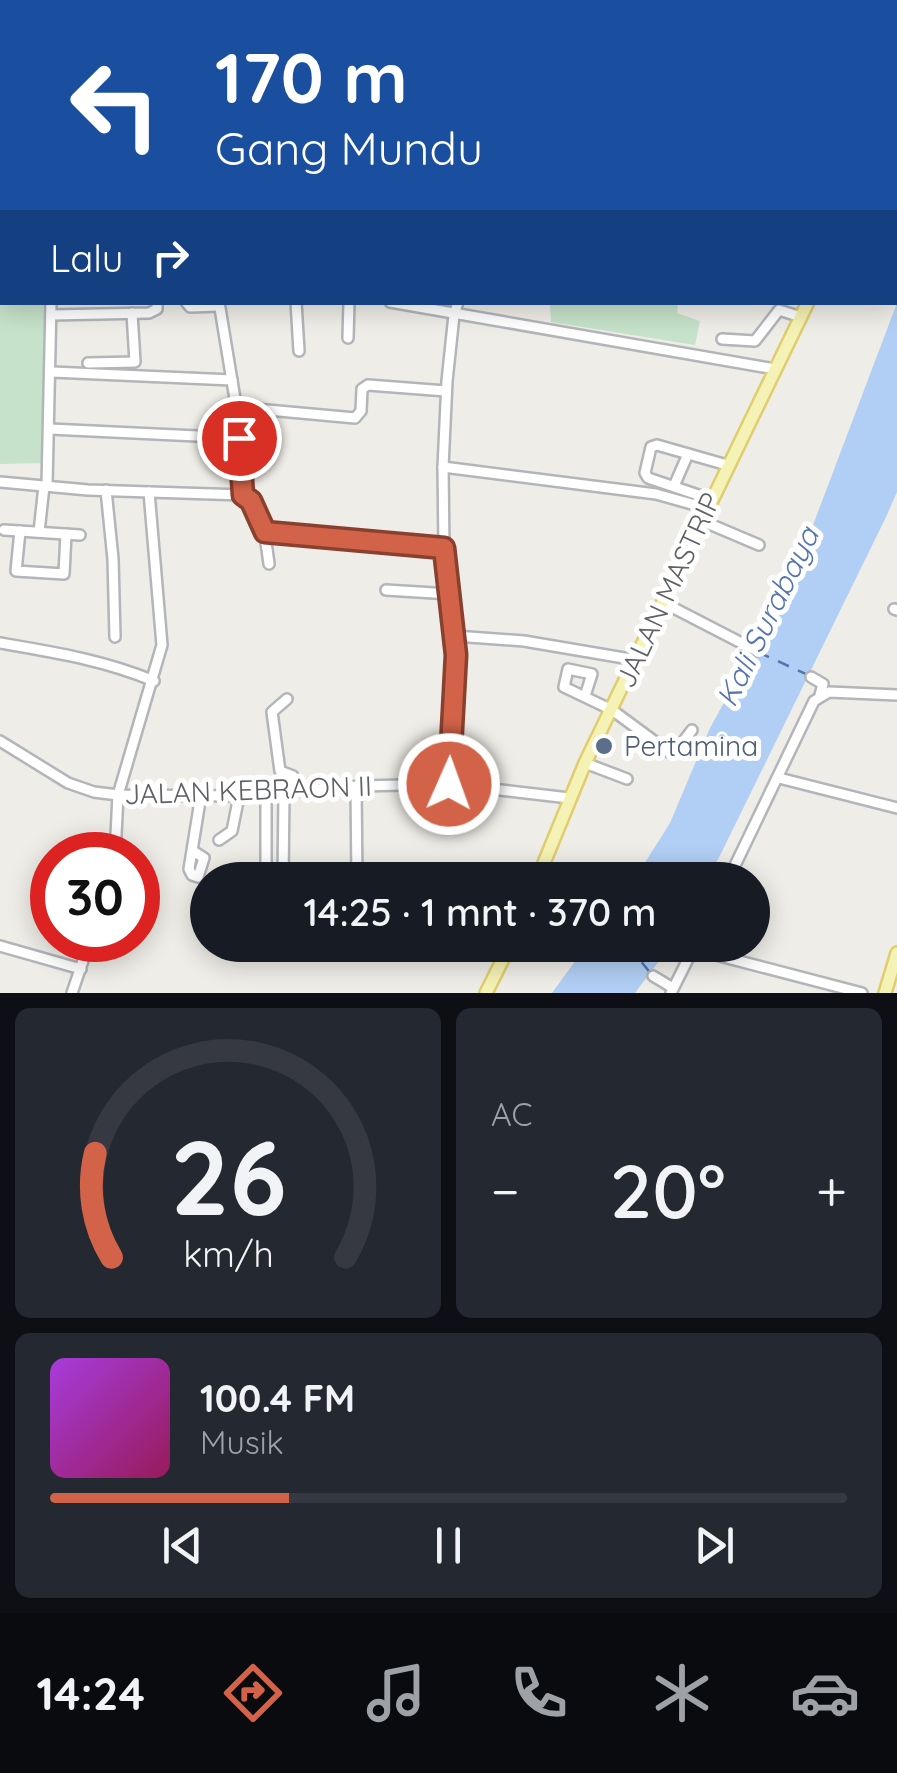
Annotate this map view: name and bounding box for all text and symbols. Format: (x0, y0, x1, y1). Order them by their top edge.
text: 170 m (215, 33, 408, 121)
icon: left (50, 40, 180, 170)
text: Gang Mundu (215, 120, 483, 176)
icon: right (143, 230, 198, 285)
text: Lalu (50, 234, 123, 282)
pin (197, 396, 282, 481)
icon: arrive (212, 411, 267, 466)
street label: JALAN MASTRIP (607, 487, 728, 693)
water label: Kali Surabaya (707, 519, 828, 712)
place label: Pertamina (624, 728, 758, 763)
position arrow (397, 732, 501, 836)
marker: Pertamina (593, 735, 615, 757)
street label: JALAN KEBRAON II (123, 768, 373, 811)
speed limit sign: 30 (30, 832, 160, 962)
text: 14:25 · 1 mnt · 370 m (304, 888, 656, 936)
text: AC (491, 1094, 532, 1134)
text: 26 (170, 1111, 286, 1241)
text: 20° (610, 1143, 726, 1237)
text: − (491, 1156, 520, 1225)
text: + (816, 1156, 847, 1225)
text: km/h (183, 1231, 273, 1276)
text: 100.4 FM (200, 1374, 355, 1422)
text: Musik (200, 1422, 284, 1462)
icon: previous (155, 1518, 210, 1573)
icon: pause (421, 1518, 476, 1573)
icon: next (687, 1518, 742, 1573)
icon: directions (218, 1658, 288, 1728)
icon: music (361, 1658, 431, 1728)
icon: phone (504, 1658, 574, 1728)
icon: climate (647, 1658, 717, 1728)
icon: car (790, 1658, 860, 1728)
text: 14:24 (37, 1665, 145, 1721)

